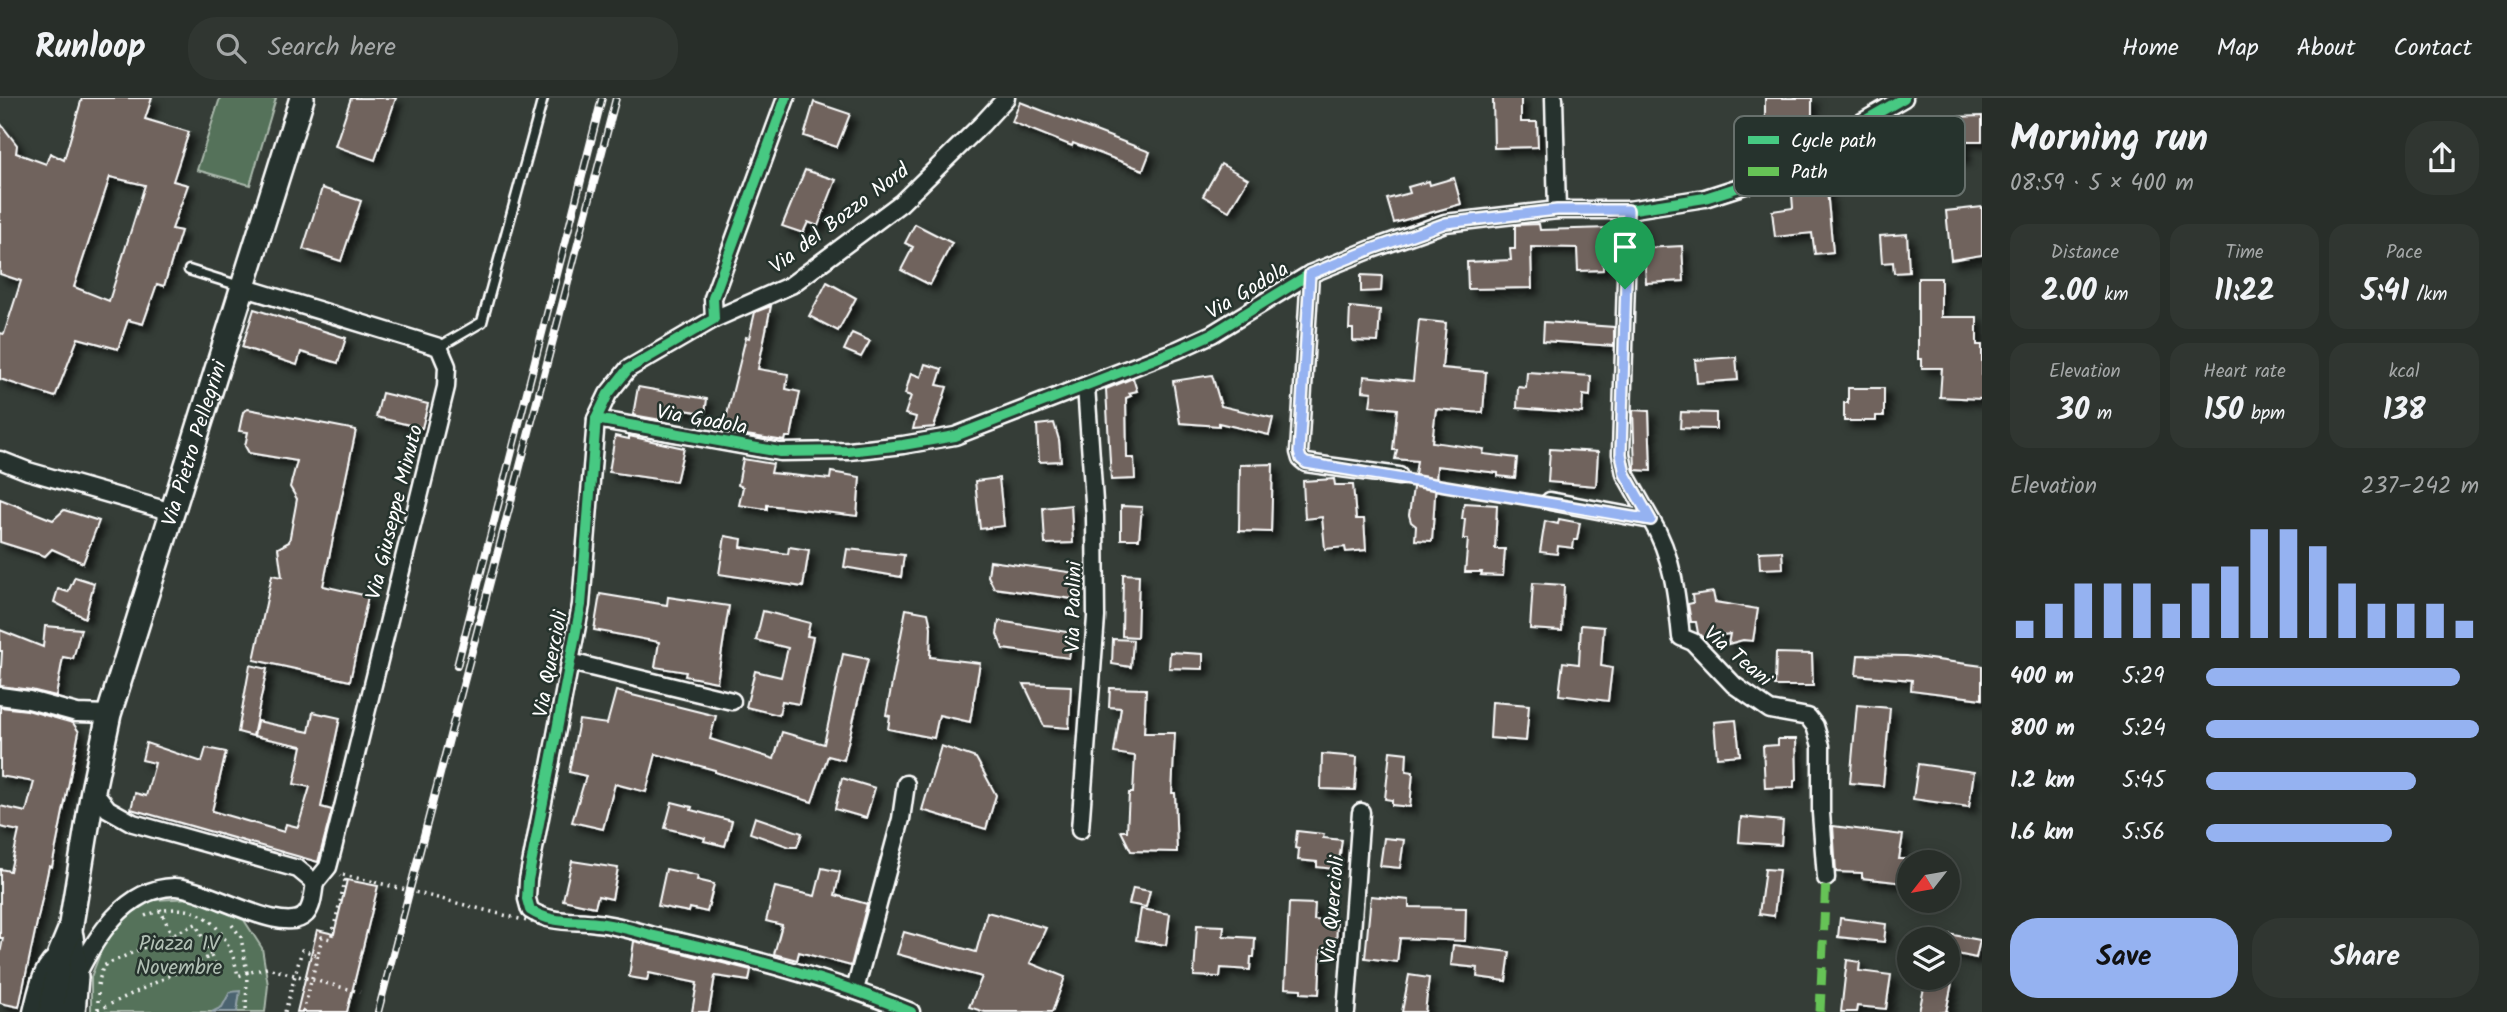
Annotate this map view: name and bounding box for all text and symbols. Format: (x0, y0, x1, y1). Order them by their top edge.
search box (188, 17, 678, 80)
text: Runloop (35, 22, 146, 75)
text: Search here (268, 27, 396, 69)
icon: search (212, 29, 250, 67)
text: Home (2122, 29, 2179, 68)
text: Map (2217, 29, 2259, 68)
text: About (2297, 29, 2355, 68)
text: Contact (2393, 29, 2472, 68)
text: Morning run (2010, 110, 2208, 170)
legend (1734, 116, 1965, 196)
button: share (2405, 121, 2479, 195)
text: Cycle path (1791, 127, 1876, 157)
street label: Via del Bozzo Nord (763, 155, 917, 283)
text: Path (1791, 158, 1828, 188)
text: 08:59 · 5 × 400 m (2010, 166, 2194, 202)
pin (1595, 217, 1655, 289)
icon: arrive (1606, 228, 1644, 266)
text: Distance (2051, 238, 2119, 268)
text: Time (2225, 238, 2264, 268)
text: Pace (2386, 238, 2422, 268)
street label: Via Godola (1200, 254, 1296, 329)
text: 2.00 (2041, 268, 2097, 316)
text: 11:22 (2214, 268, 2275, 316)
text: 5:41 (2361, 268, 2409, 316)
text: km (2097, 280, 2128, 310)
text: /km (2409, 280, 2447, 310)
street label: Via Pietro Pellegrini (154, 356, 237, 531)
text: Elevation (2049, 357, 2121, 387)
text: Heart rate (2203, 357, 2286, 387)
text: kcal (2389, 357, 2420, 387)
text: 30 (2058, 387, 2089, 435)
text: 150 (2204, 387, 2243, 435)
text: 138 (2383, 387, 2426, 435)
street label: Via Godola (654, 396, 750, 445)
text: m (2089, 399, 2112, 429)
text: bpm (2243, 399, 2285, 429)
street label: Via Giuseppe Minuto (358, 421, 433, 603)
text: Elevation (2010, 469, 2097, 505)
text: 237–242 m (2361, 469, 2479, 505)
street label: Via Paolini (1057, 560, 1092, 653)
street label: Via Quercioli (525, 607, 578, 721)
street label: Via Teani (1695, 618, 1779, 697)
text: 400 m (2010, 659, 2074, 695)
text: 5:29 (2122, 659, 2165, 695)
text: 800 m (2010, 711, 2075, 747)
text: 5:24 (2122, 711, 2166, 747)
text: 1.2 km (2010, 763, 2075, 799)
text: 5:45 (2122, 763, 2165, 799)
text: 1.6 km (2010, 815, 2074, 851)
text: 5:56 (2122, 815, 2165, 851)
north arrow (1897, 850, 1960, 914)
map controls (1897, 850, 1960, 990)
street label: Via Quercioli (1312, 854, 1355, 966)
button: Save (2010, 918, 2238, 998)
button: Share (2252, 918, 2479, 998)
button: layers (1897, 927, 1960, 990)
park label: Piazza IV Novembre (136, 928, 223, 985)

